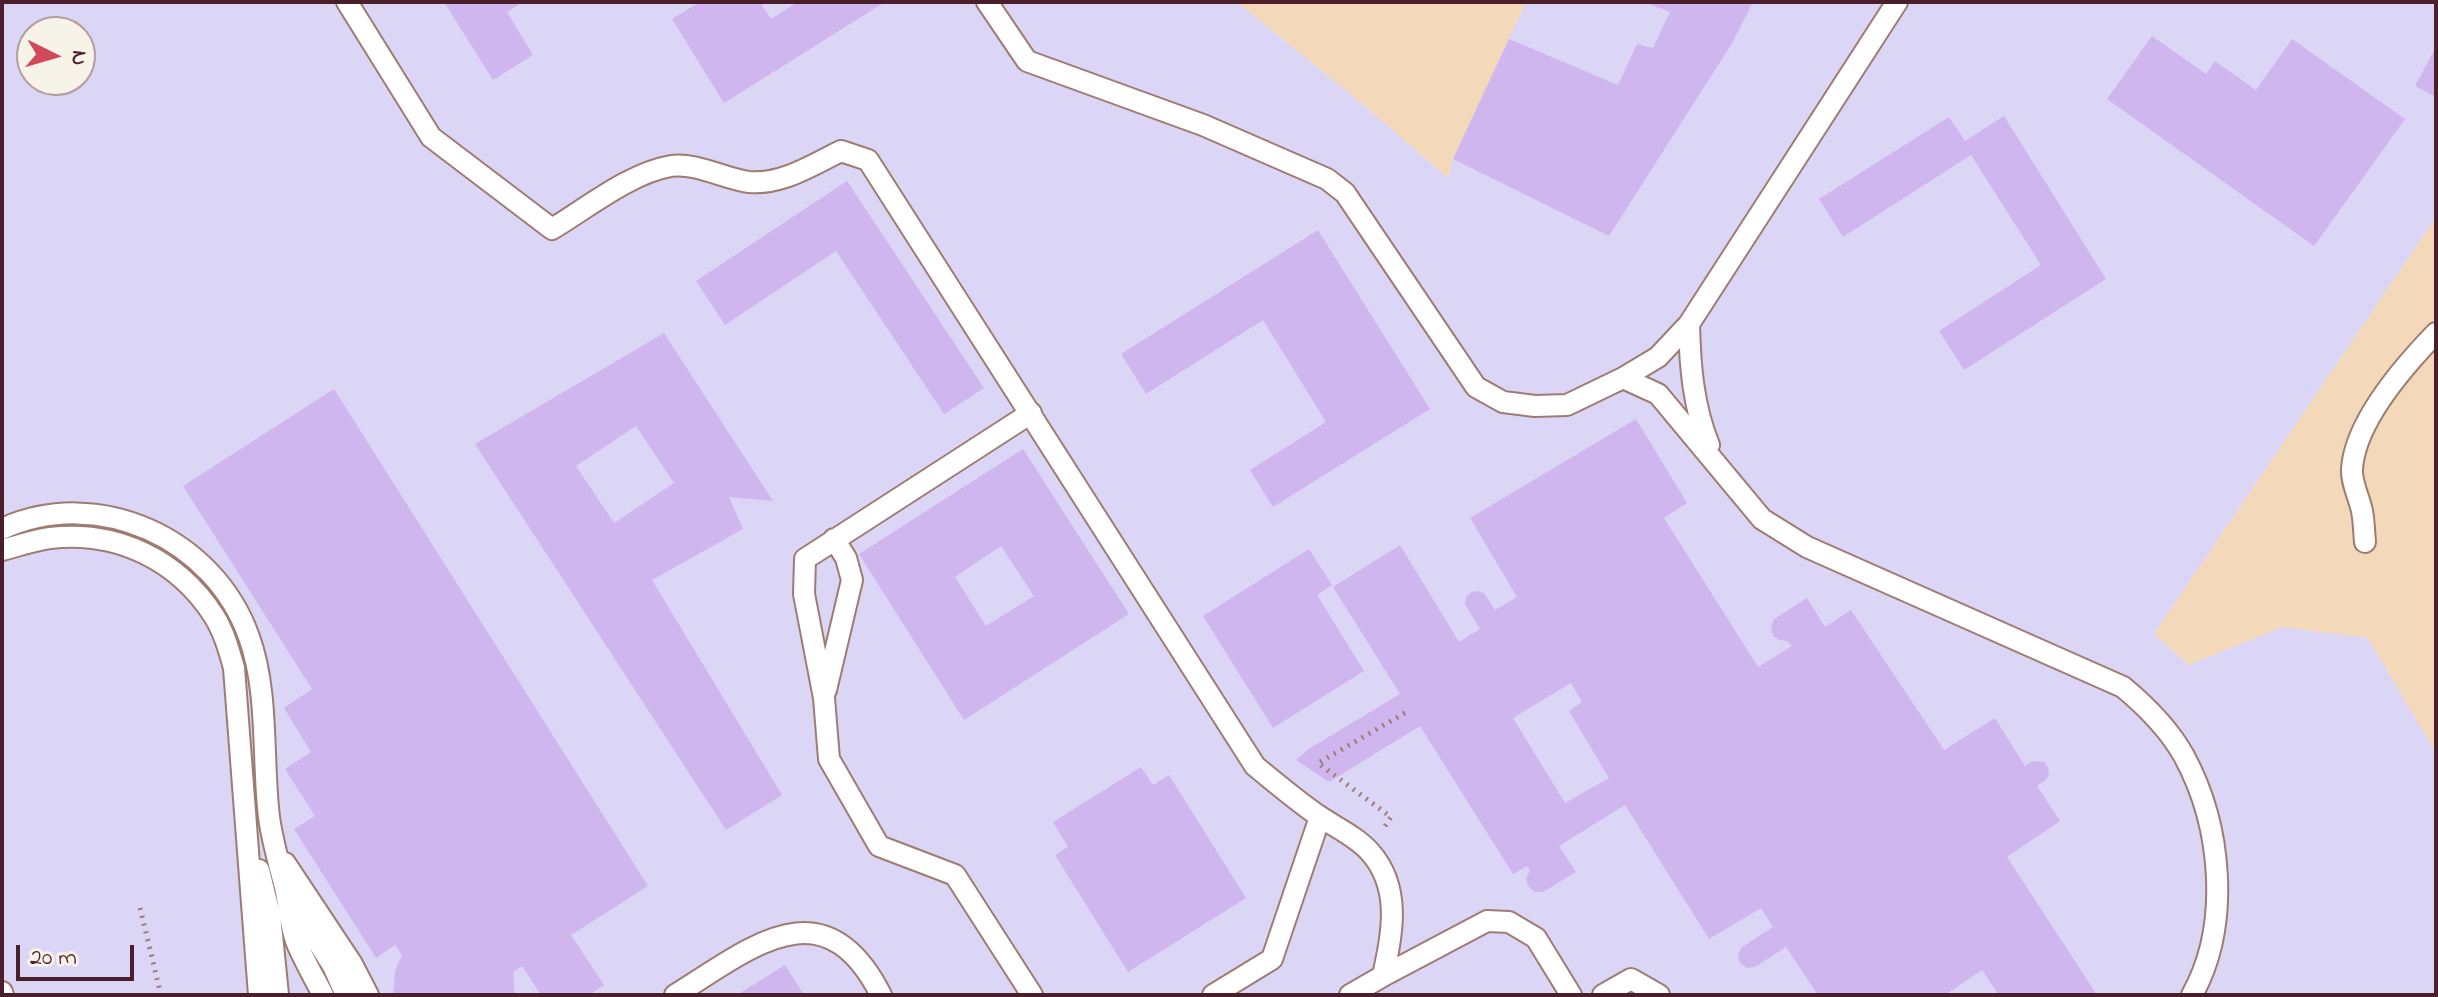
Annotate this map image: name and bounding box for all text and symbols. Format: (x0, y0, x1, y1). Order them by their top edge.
north arrow (16, 16, 96, 96)
text: N (61, 49, 95, 67)
scale bar (20, 929, 138, 979)
text: 20 m (30, 941, 77, 976)

